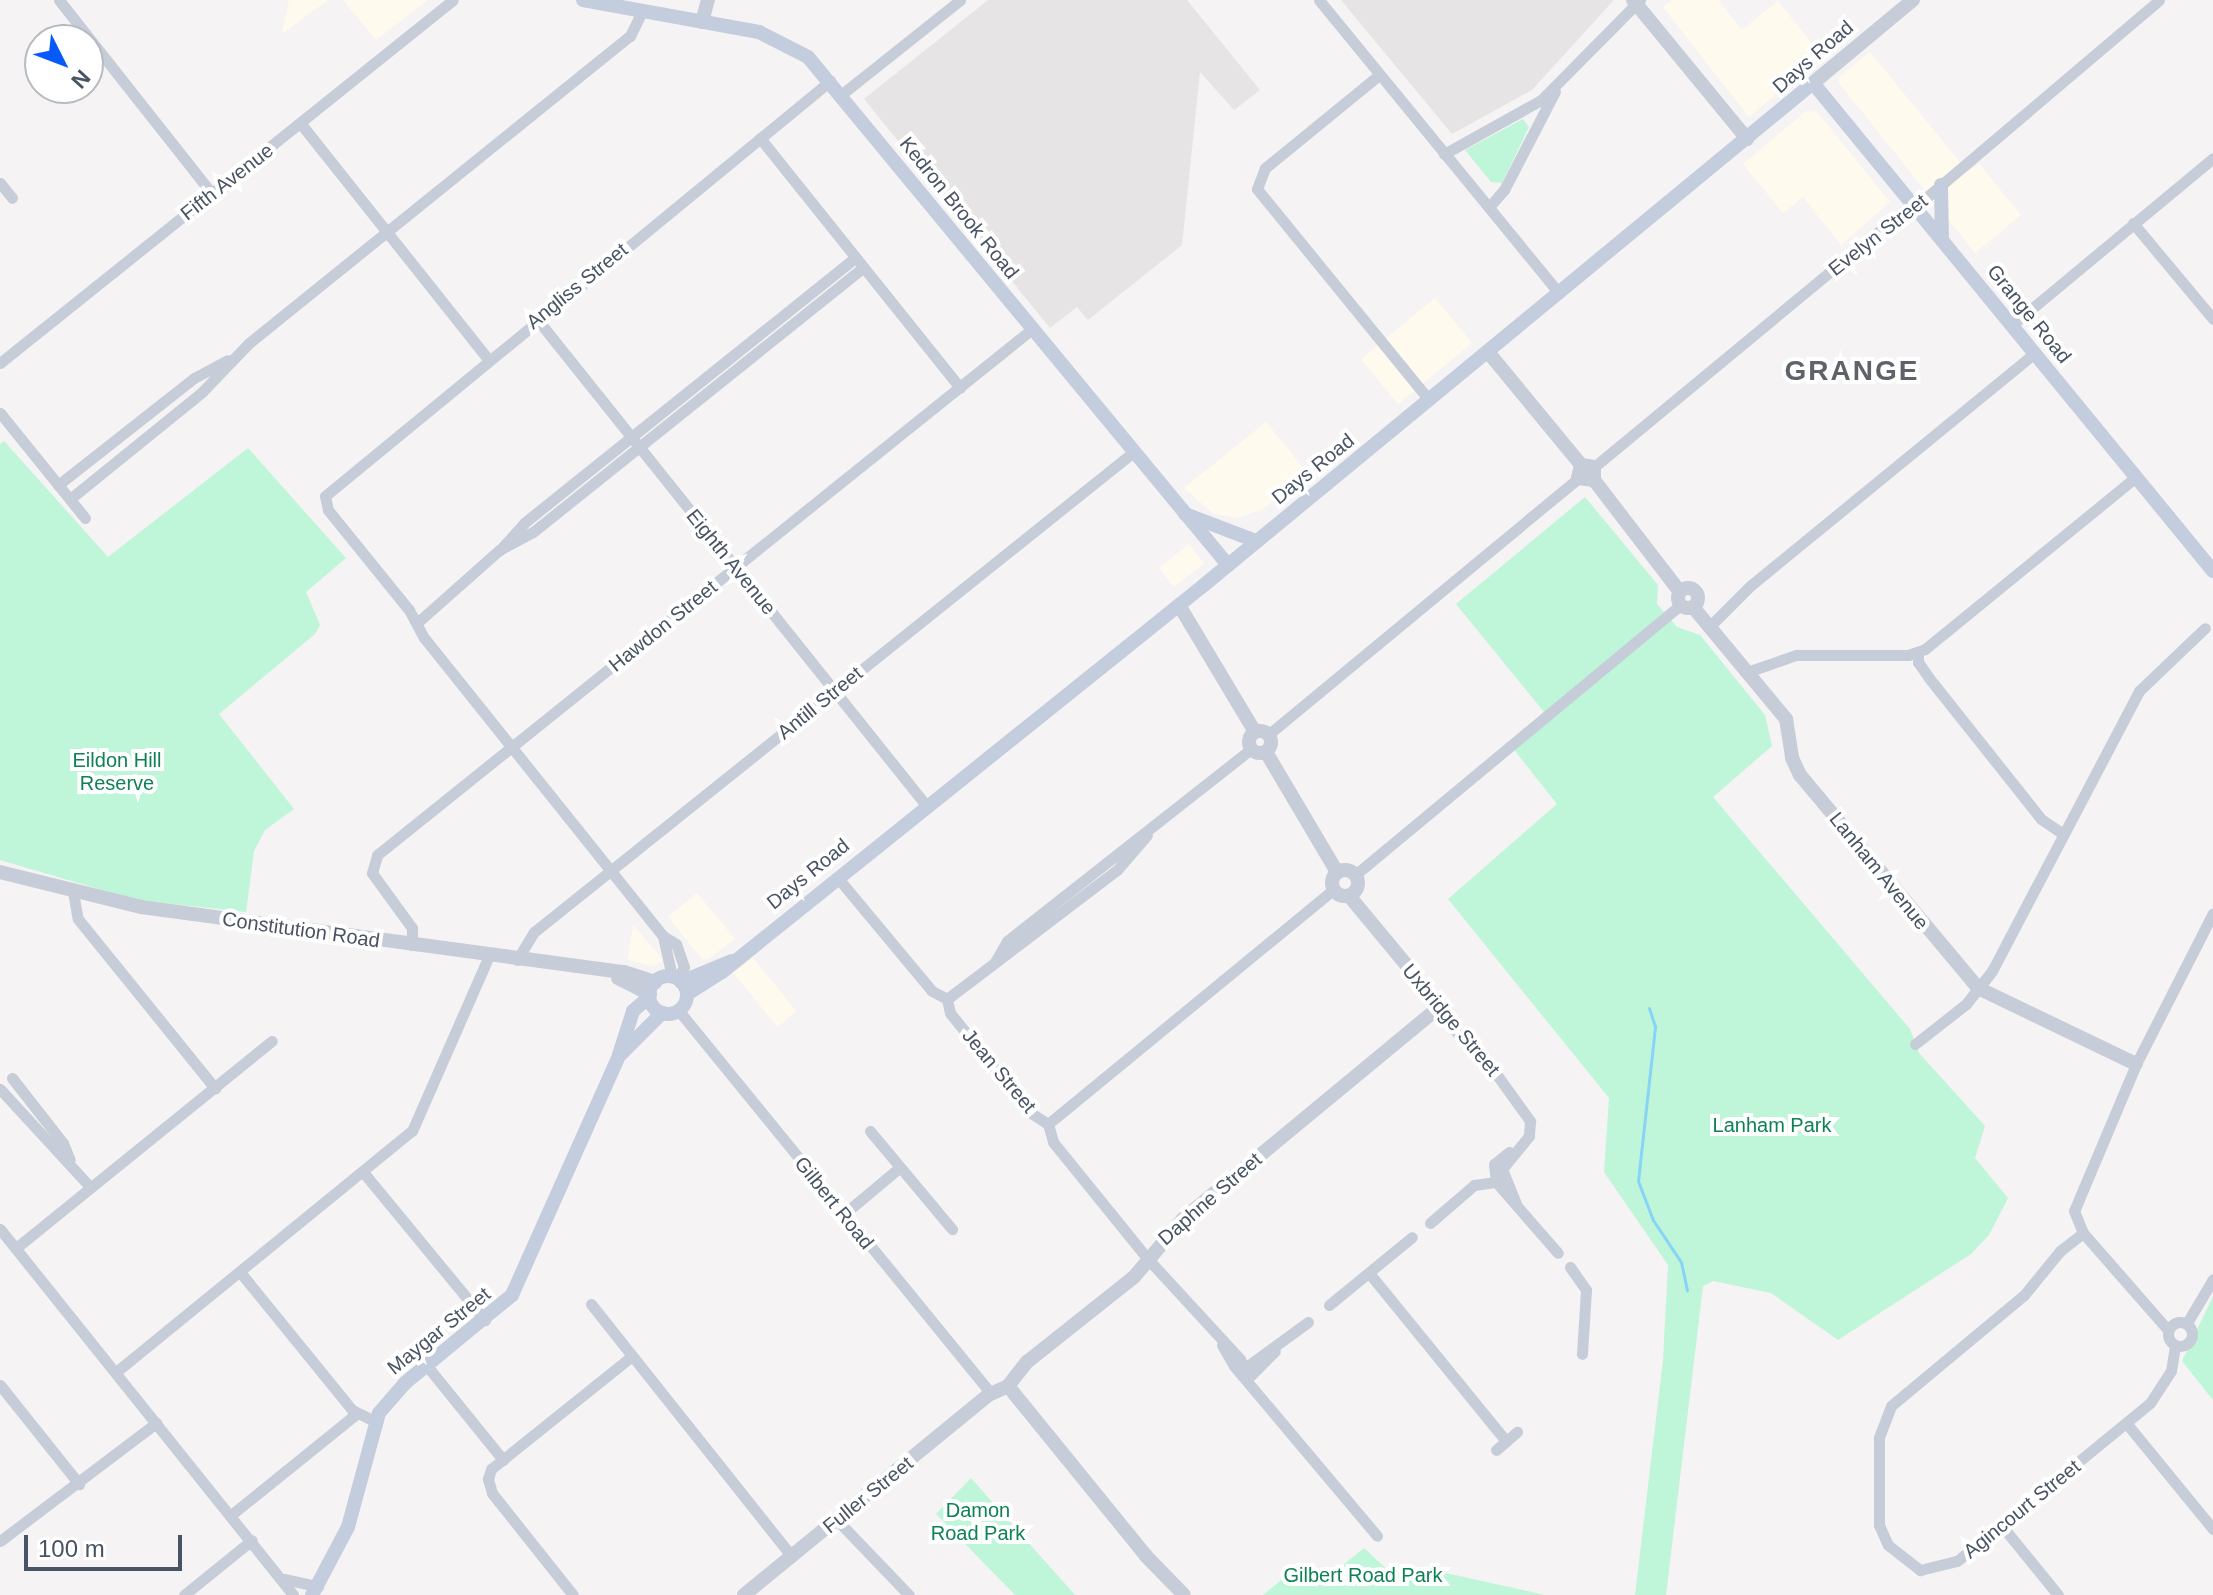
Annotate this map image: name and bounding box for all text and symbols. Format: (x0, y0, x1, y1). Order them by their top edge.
street label: Days Road (1768, 15, 1858, 99)
north arrow (24, 24, 104, 104)
text: N (66, 65, 95, 93)
street label: Kedron Brook Road (894, 132, 1024, 284)
street label: Fifth Avenue (176, 138, 278, 226)
street label: Evelyn Street (1824, 189, 1932, 281)
street label: Angliss Street (522, 238, 632, 334)
street label: Grange Road (1982, 260, 2076, 368)
district label: GRANGE (1785, 354, 1919, 388)
street label: Days Road (1267, 429, 1359, 509)
street label: Eighth Avenue (681, 504, 781, 620)
street label: Hawdon Street (604, 575, 722, 677)
street label: Antill Street (773, 661, 867, 745)
park label: Eildon Hill Reserve (73, 749, 161, 796)
street label: Lanham Avenue (1824, 807, 1934, 935)
street label: Days Road (762, 834, 854, 914)
street label: Constitution Road (221, 907, 381, 953)
street label: Uxbridge Street (1397, 959, 1505, 1081)
street label: Jean Street (957, 1024, 1041, 1118)
park label: Lanham Park (1713, 1113, 1831, 1137)
street label: Daphne Street (1153, 1148, 1267, 1250)
street label: Gilbert Road (789, 1152, 879, 1254)
street label: Maygar Street (383, 1282, 495, 1380)
street label: Fuller Street (818, 1451, 918, 1539)
street label: Agincourt Street (1959, 1455, 2085, 1563)
park label: Damon Road Park (931, 1499, 1025, 1546)
scale bar (28, 1519, 186, 1569)
text: 100 m (38, 1535, 105, 1562)
park label: Gilbert Road Park (1284, 1563, 1442, 1587)

